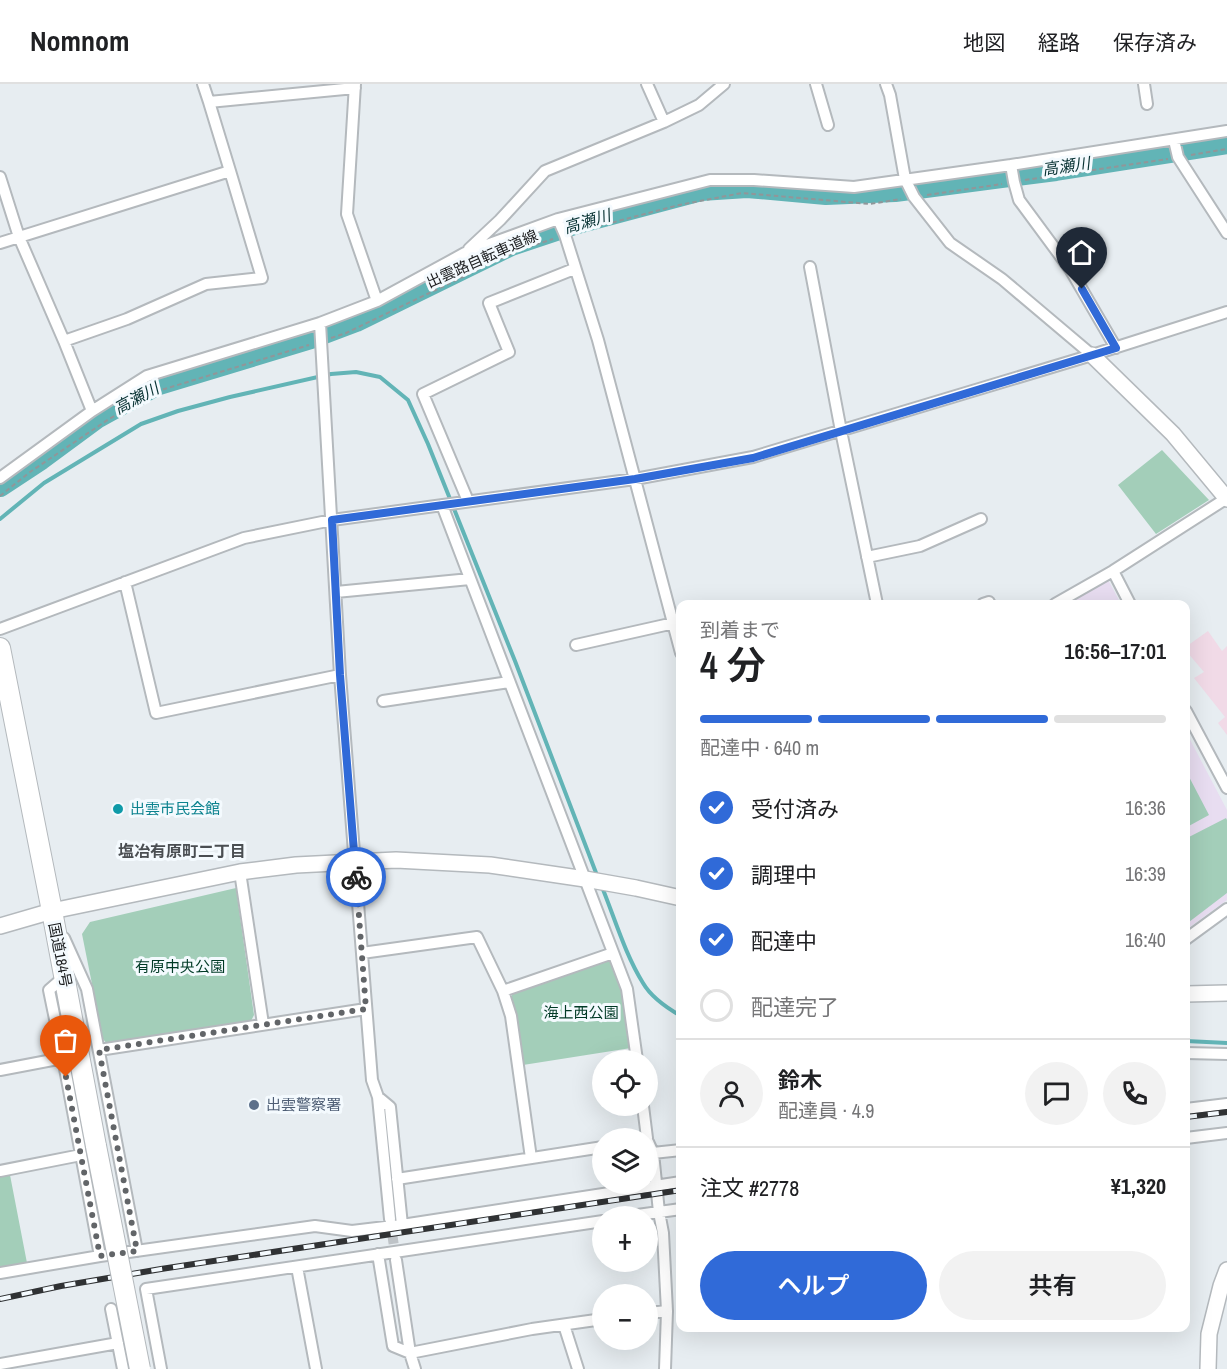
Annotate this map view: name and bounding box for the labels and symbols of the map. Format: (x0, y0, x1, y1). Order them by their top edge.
water label: 高瀬川 (1041, 151, 1093, 180)
water label: 高瀬川 (561, 203, 615, 238)
street label: 出雲路自転車道線 (423, 225, 541, 293)
pin (1056, 227, 1107, 289)
water label: 高瀬川 (110, 376, 164, 419)
place label: 出雲市民会館 (130, 798, 220, 819)
marker: 出雲市民会館 (111, 802, 125, 816)
district label: 塩冶有原町二丁目 (118, 840, 246, 862)
courier (326, 847, 386, 907)
street label: 国道184号 (44, 921, 77, 989)
park label: 有原中央公園 (135, 956, 225, 977)
park label: 海上西公園 (543, 1002, 619, 1023)
pin (40, 1015, 91, 1077)
place label: 出雲警察署 (266, 1094, 341, 1115)
marker: 出雲警察署 (247, 1098, 261, 1112)

